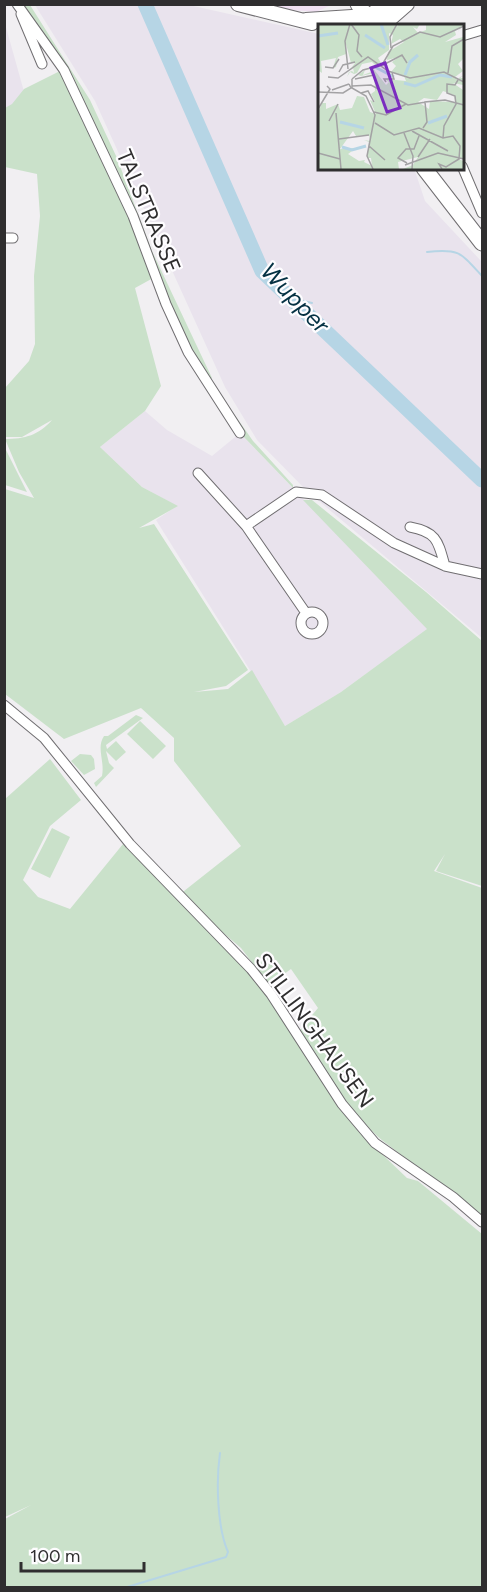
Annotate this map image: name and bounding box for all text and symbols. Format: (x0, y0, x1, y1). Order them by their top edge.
inset map (318, 24, 463, 170)
street label: TALSTRASSE (110, 145, 187, 277)
water label: Wupper (255, 257, 336, 339)
street label: STILLINGHAUSEN (249, 948, 380, 1113)
scale bar (21, 1535, 144, 1573)
text: 100 m (30, 1545, 80, 1567)

